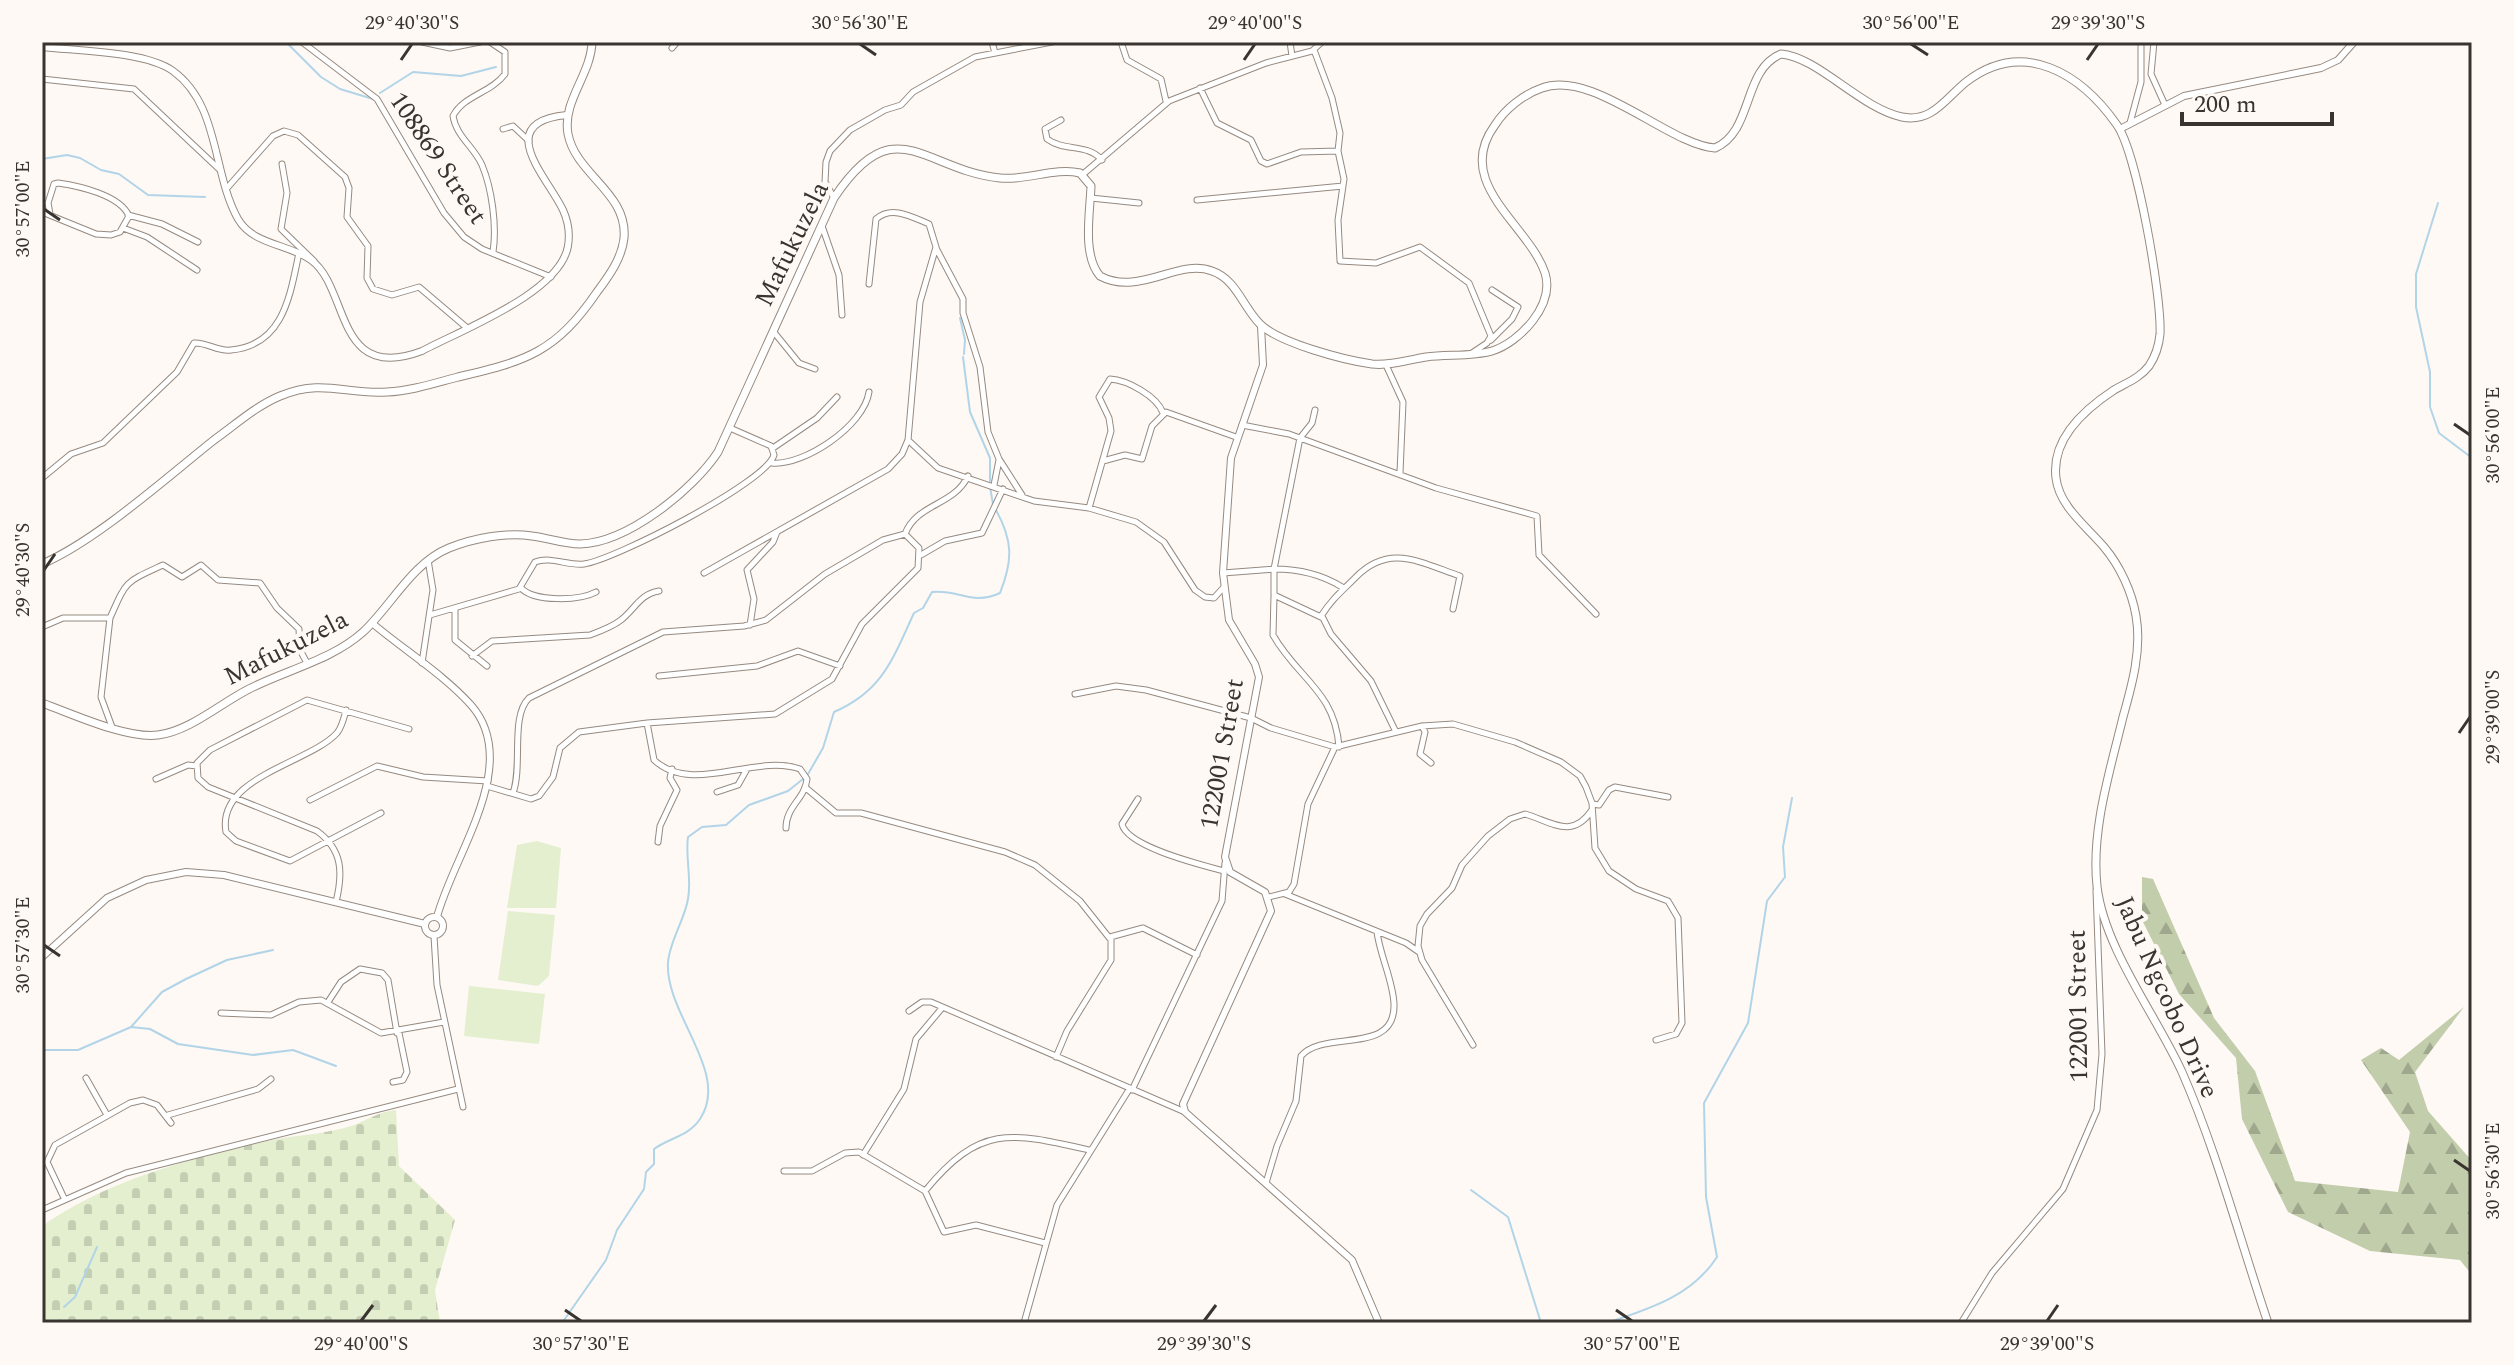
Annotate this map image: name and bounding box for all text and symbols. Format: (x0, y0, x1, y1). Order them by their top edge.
text: 29°40'30"S (365, 8, 459, 38)
text: 30°56'30"E (811, 8, 909, 38)
text: 29°40'00"S (1208, 8, 1302, 38)
text: 30°56'00"E (1862, 8, 1960, 38)
text: 29°39'30"S (2051, 8, 2145, 38)
scale bar (2182, 76, 2332, 126)
street label: 108869 Street (379, 84, 497, 232)
text: 200 m (2194, 87, 2257, 123)
text: 30°57'00"E (8, 160, 38, 258)
street label: Mafukuzela (744, 174, 840, 313)
text: 30°56'00"E (2478, 386, 2508, 484)
text: 29°40'30"S (8, 523, 38, 617)
street label: Mafukuzela (217, 599, 355, 696)
text: 29°39'00"S (2478, 670, 2508, 764)
street label: 122001 Street (1189, 675, 1255, 833)
street label: Jabu Ngcobo Drive (2104, 889, 2230, 1105)
text: 30°57'30"E (8, 896, 38, 994)
street label: 122001 Street (2057, 929, 2099, 1083)
text: 30°56'30"E (2478, 1122, 2508, 1220)
text: 29°40'00"S (314, 1329, 408, 1359)
text: 30°57'30"E (532, 1329, 630, 1359)
text: 29°39'30"S (1157, 1329, 1251, 1359)
text: 30°57'00"E (1583, 1329, 1681, 1359)
text: 29°39'00"S (2000, 1329, 2094, 1359)

